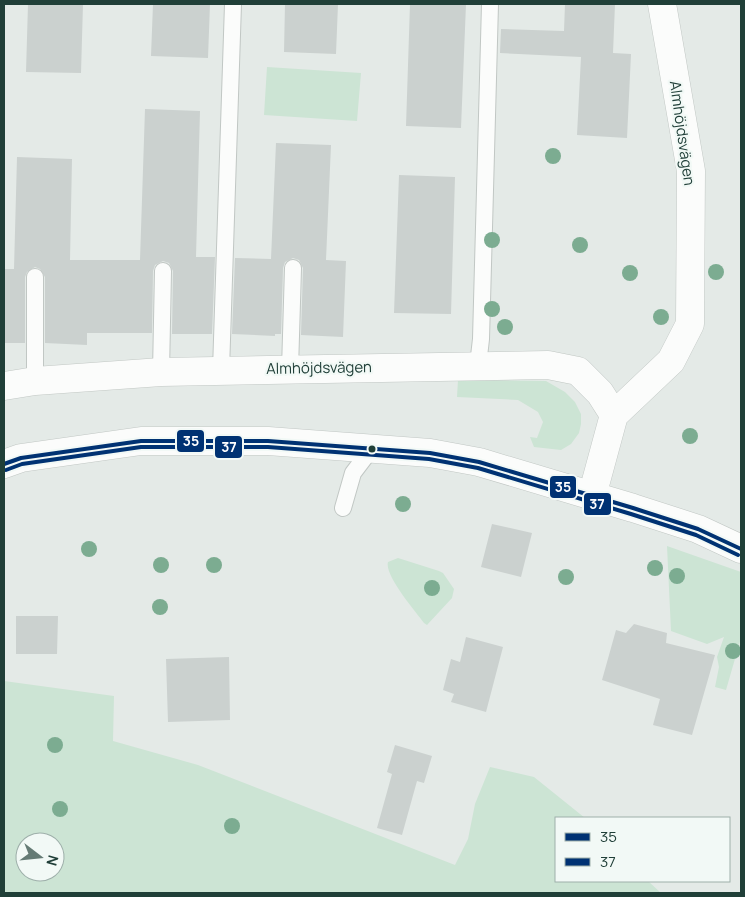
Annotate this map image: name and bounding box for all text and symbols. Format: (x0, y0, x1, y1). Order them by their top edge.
street label: Almhöjdsvägen (665, 79, 700, 187)
street label: Almhöjdsvägen (266, 356, 372, 379)
line badge: 35 (176, 429, 205, 453)
text: 35 (183, 431, 199, 450)
line badge: 37 (214, 435, 243, 459)
text: 37 (221, 437, 237, 456)
unlabelled marker (367, 444, 377, 454)
line badge: 35 (549, 475, 577, 499)
text: 35 (555, 477, 571, 496)
line badge: 37 (583, 492, 612, 516)
text: 37 (589, 494, 605, 513)
legend (555, 817, 730, 882)
text: 35 (600, 826, 617, 847)
north arrow (15, 832, 65, 882)
text: 37 (600, 851, 616, 872)
text: N (42, 853, 63, 868)

